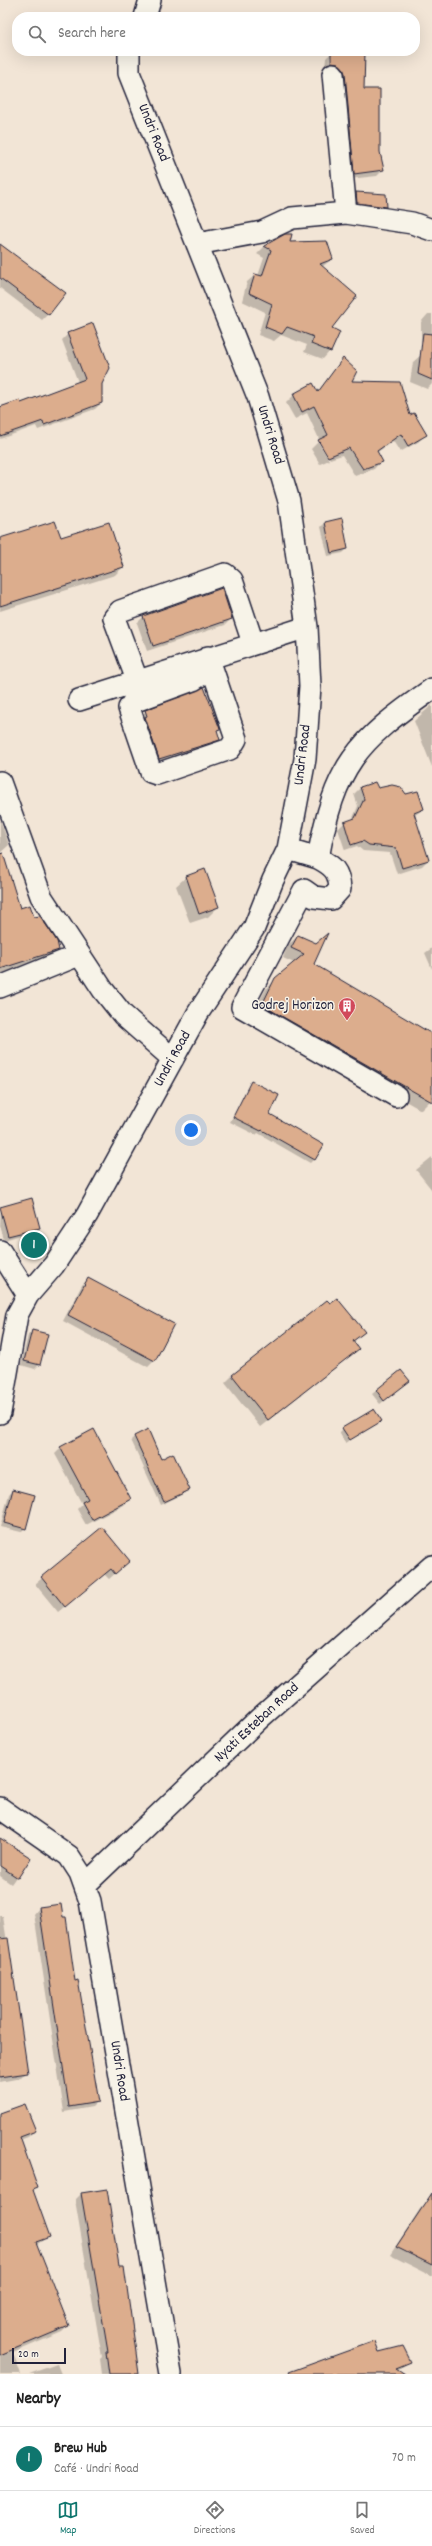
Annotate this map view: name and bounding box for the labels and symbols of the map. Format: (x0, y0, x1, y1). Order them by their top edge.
street label: Undri Road (131, 101, 175, 165)
street label: Undri Road (251, 403, 289, 467)
street label: Undri Road (288, 723, 318, 787)
place label: Godrej Horizon (251, 995, 334, 1017)
building icon: Godrej Horizon (337, 996, 357, 1021)
street label: Undri Road (149, 1027, 197, 1091)
your location (181, 1120, 201, 1140)
pin: 1 (21, 1230, 47, 1260)
street label: Nyati Esteban Road (209, 1678, 305, 1768)
street label: Undri Road (103, 2039, 135, 2103)
scale bar (12, 2346, 66, 2365)

